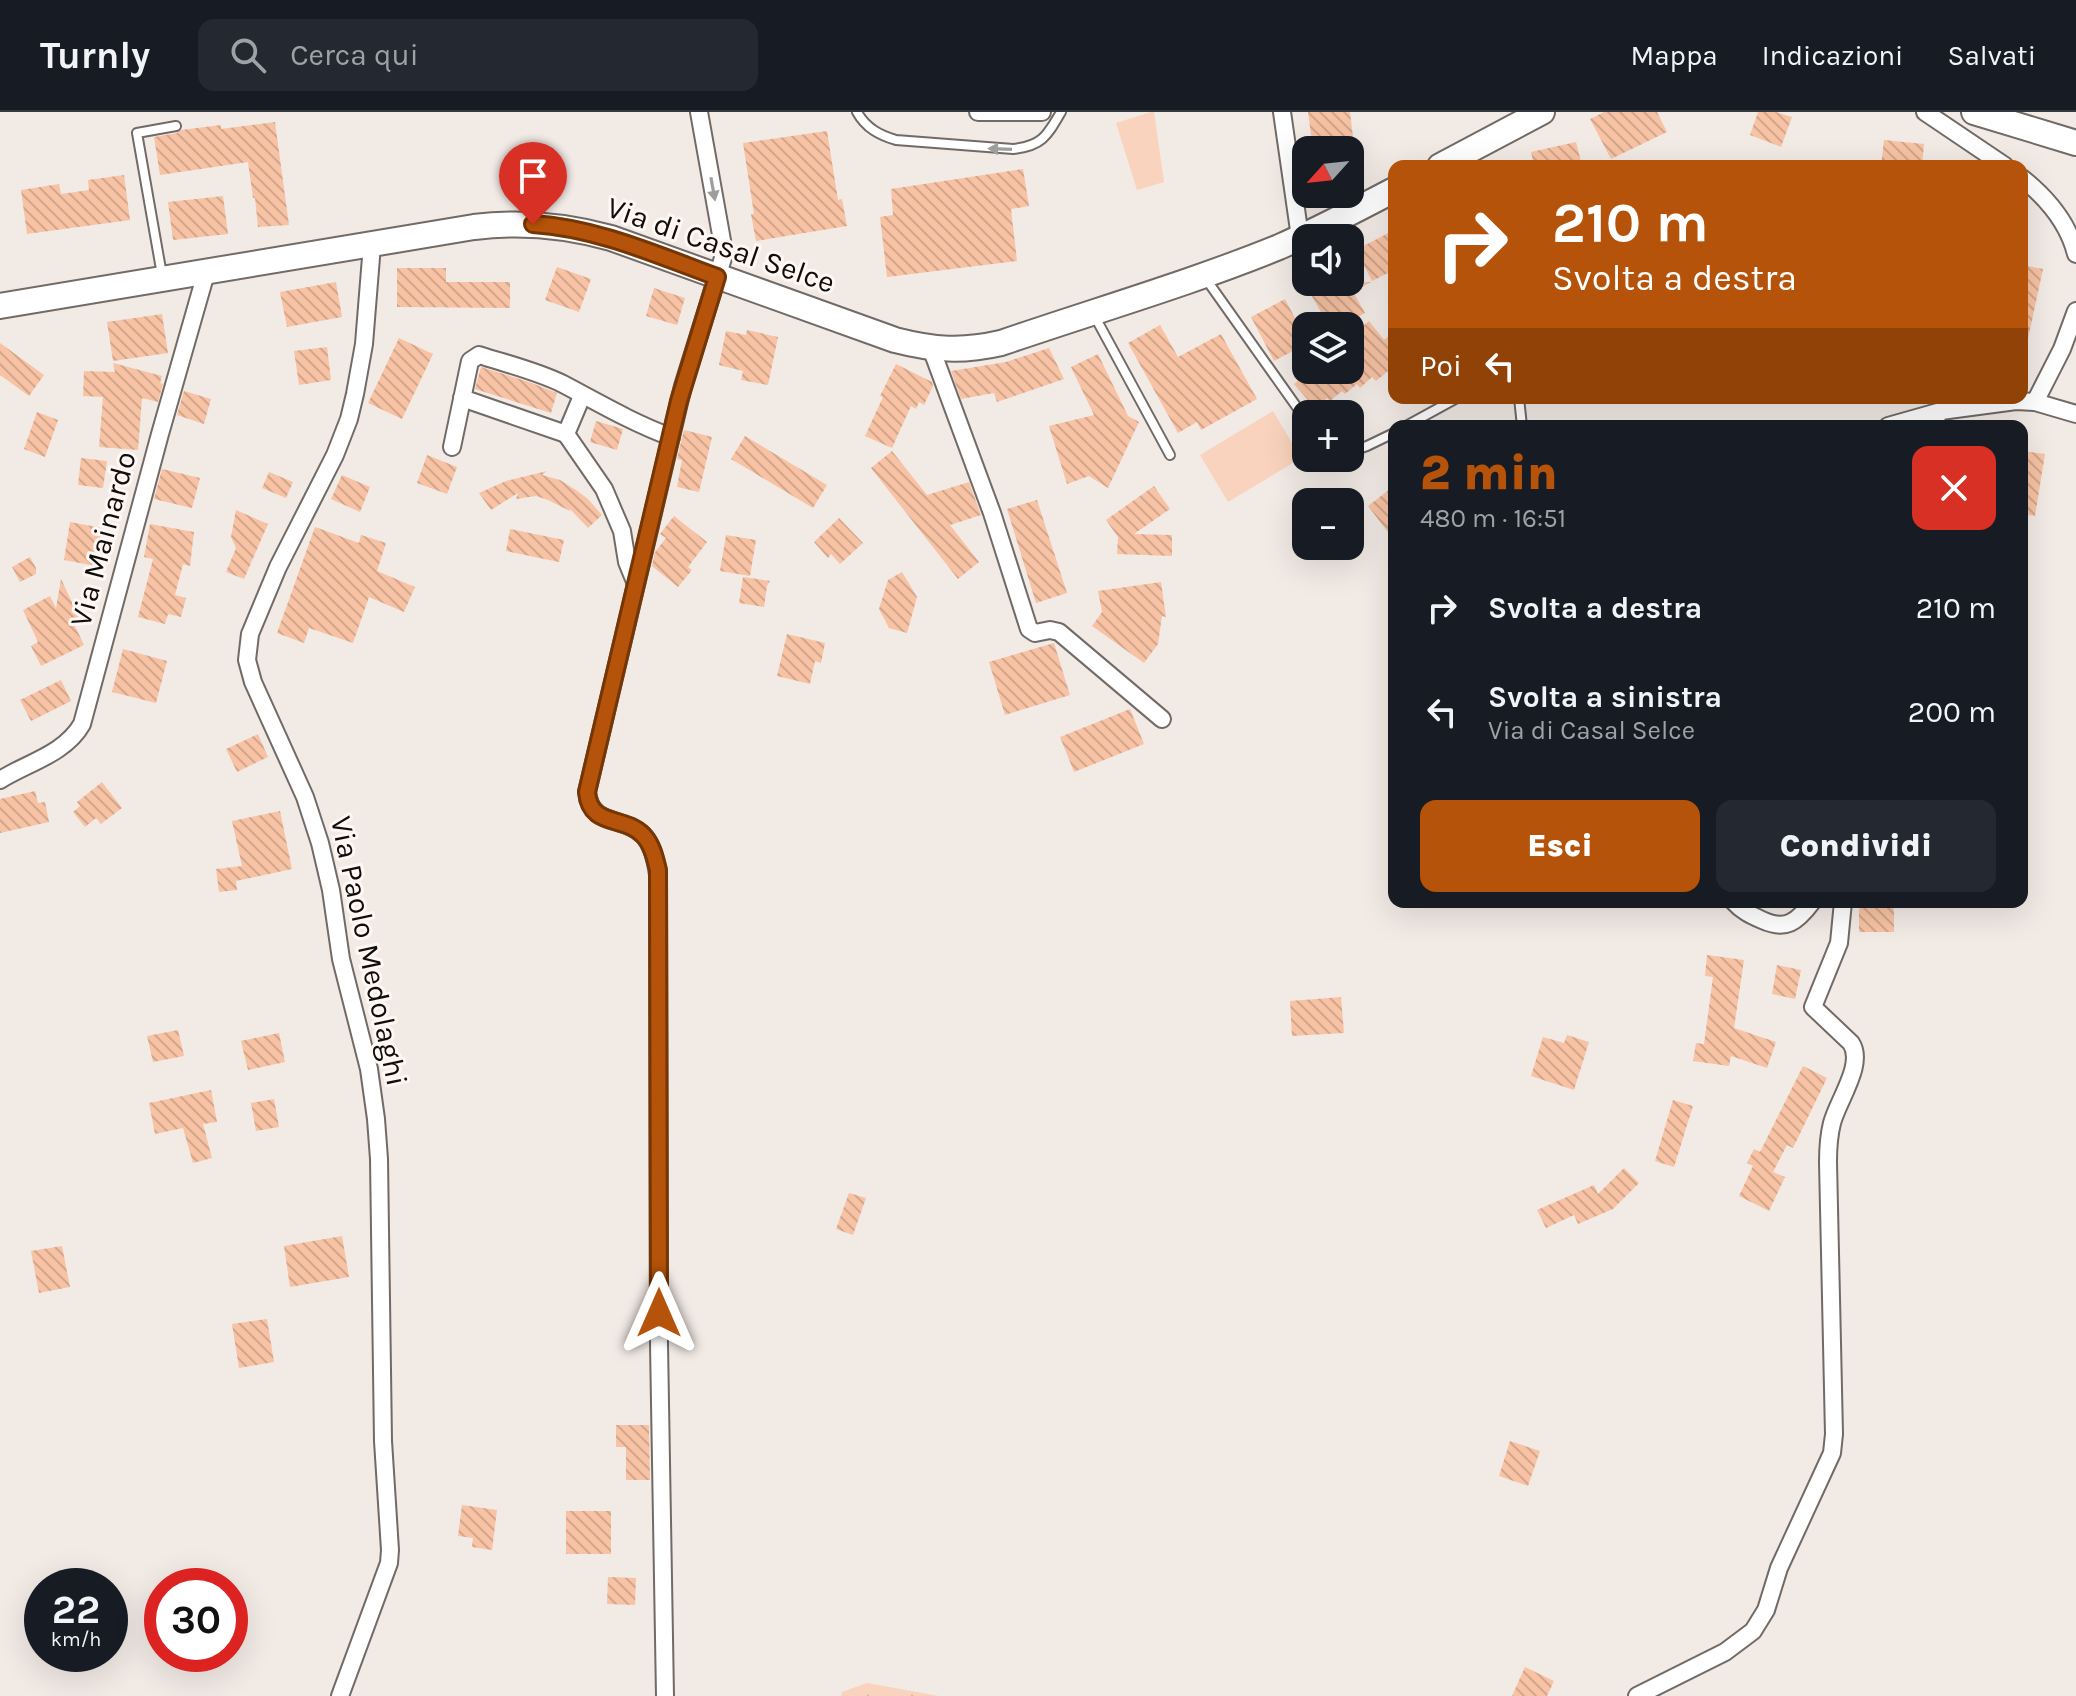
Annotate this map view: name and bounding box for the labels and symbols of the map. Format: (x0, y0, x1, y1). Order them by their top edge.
north arrow (1292, 136, 1364, 208)
pin (499, 142, 567, 224)
one-way arrow (987, 142, 1013, 155)
one-way arrow (707, 177, 719, 202)
street label: Via di Casal Selce (602, 189, 840, 301)
street label: Via Mainardo (62, 447, 144, 631)
street label: Via Paolo Medolaghi (323, 813, 415, 1089)
position arrow (617, 1271, 701, 1355)
speed limit sign: 30 (144, 1568, 248, 1672)

